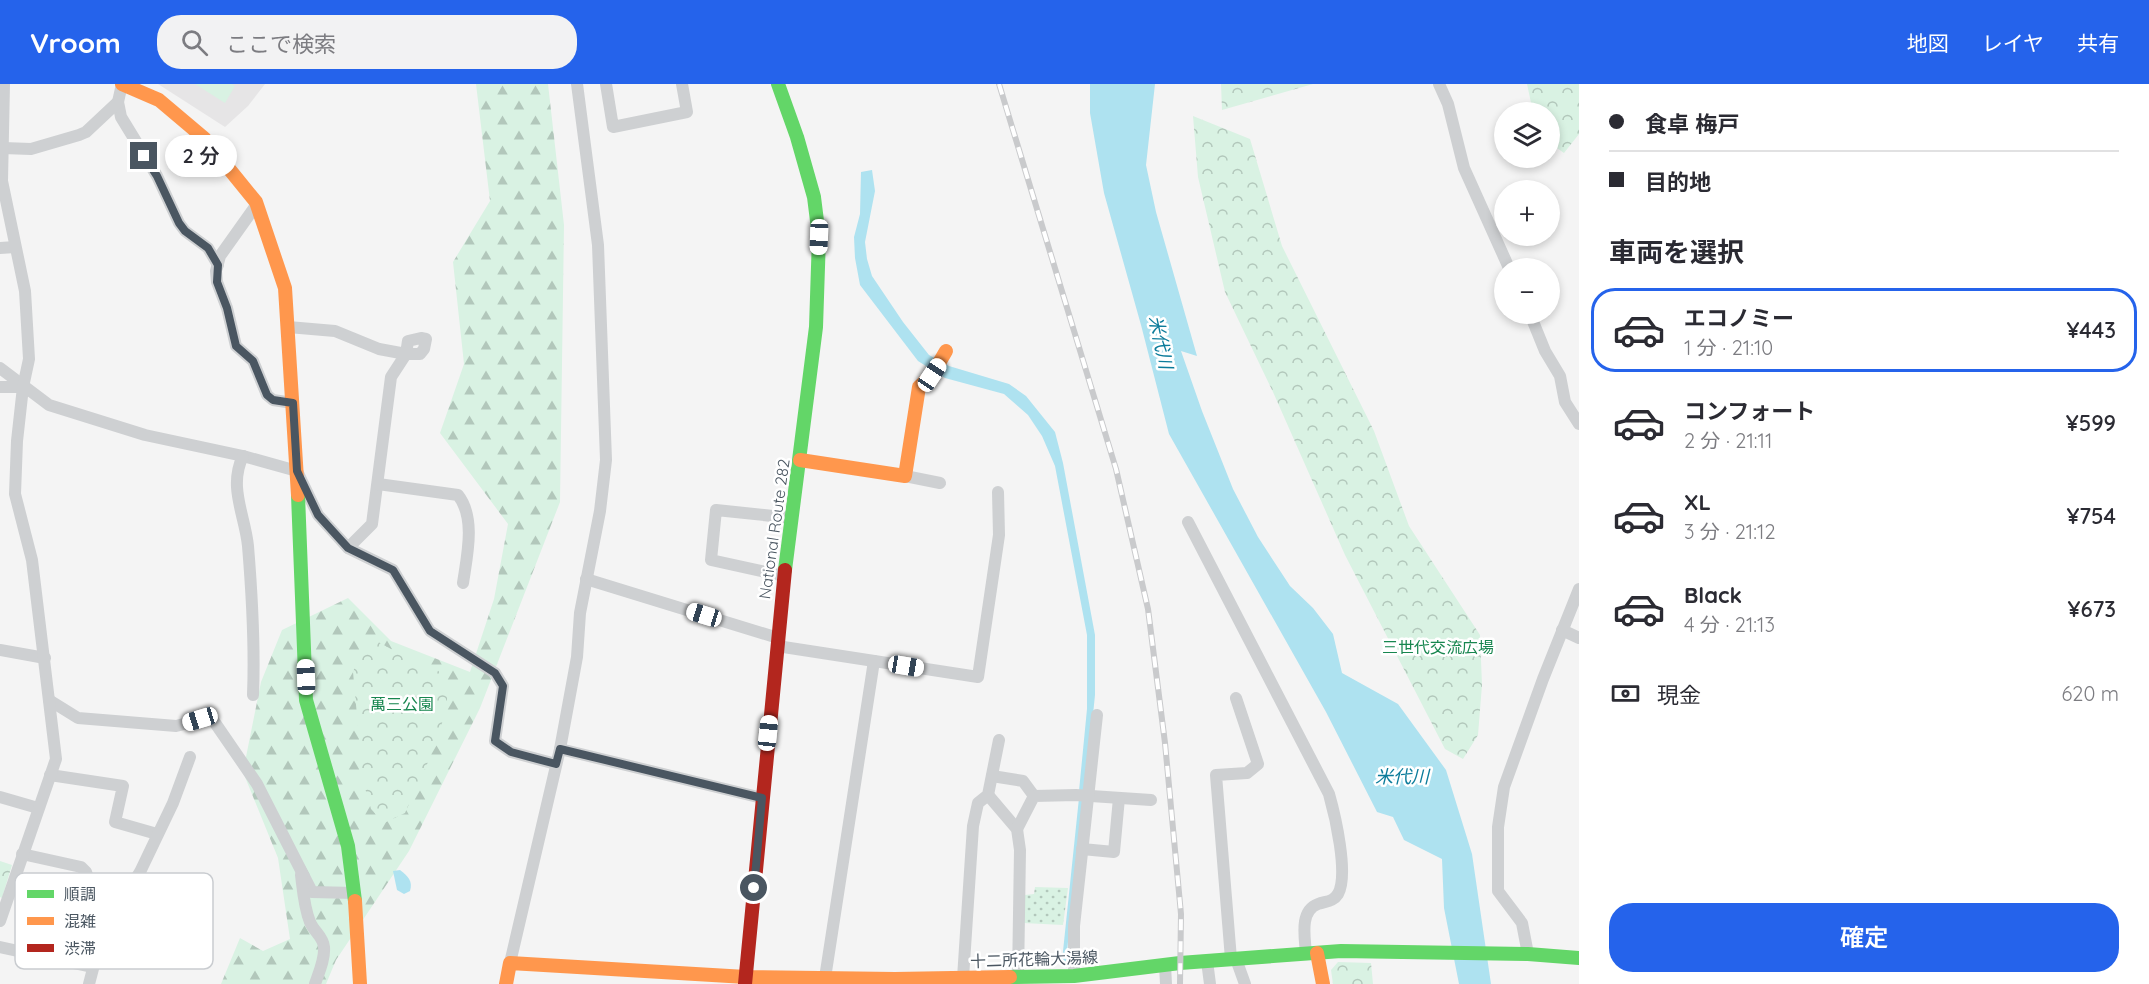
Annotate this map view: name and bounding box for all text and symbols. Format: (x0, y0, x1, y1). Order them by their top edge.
search box (157, 15, 577, 69)
text: Vroom (30, 25, 121, 60)
icon: search (178, 26, 211, 59)
text: ここで検索 (226, 30, 336, 58)
text: 地図 (1907, 30, 1949, 56)
text: レイヤ (1982, 30, 2044, 56)
text: 共有 (2077, 30, 2119, 56)
map controls (1494, 102, 1560, 324)
button: layers (1494, 102, 1560, 168)
text: 食卓 梅戸 (1645, 110, 1739, 138)
callout: 2 分 (165, 135, 237, 177)
route end (130, 142, 157, 169)
text: 2 分 (183, 143, 219, 168)
text: 目的地 (1645, 168, 1711, 196)
button: + (1494, 180, 1560, 246)
car (809, 219, 829, 255)
text: 車両を選択 (1609, 235, 1744, 269)
button: − (1494, 258, 1560, 324)
icon: car (1612, 303, 1666, 357)
text: エコノミー (1684, 304, 1794, 332)
water label: 米代川 (1144, 313, 1178, 373)
text: ¥443 (2066, 316, 2116, 344)
text: 1 分 · 21:10 (1684, 335, 1773, 360)
car (914, 355, 950, 395)
icon: car (1612, 396, 1666, 450)
text: コンフォート (1684, 397, 1815, 425)
text: ¥599 (2066, 409, 2116, 437)
text: 2 分 · 21:11 (1684, 428, 1772, 453)
street label: National Route 282 (754, 457, 794, 600)
text: XL (1684, 488, 1711, 516)
icon: car (1612, 489, 1666, 543)
text: ¥754 (2066, 502, 2116, 530)
text: 3 分 · 21:12 (1684, 519, 1775, 544)
text: Black (1684, 581, 1742, 609)
icon: car (1612, 582, 1666, 636)
text: ¥673 (2068, 595, 2116, 623)
car (684, 601, 724, 629)
text: 4 分 · 21:13 (1684, 612, 1775, 637)
park label: 三世代交流広場 (1382, 637, 1494, 657)
car (887, 654, 925, 678)
car (296, 659, 316, 695)
icon: cash (1609, 677, 1642, 710)
text: 現金 (1657, 681, 1701, 709)
text: 620 m (2062, 681, 2119, 706)
park label: 萬三公園 (370, 694, 434, 714)
car (180, 705, 220, 733)
car (757, 714, 779, 752)
water label: 米代川 (1375, 765, 1431, 788)
legend (15, 873, 213, 969)
route start (740, 874, 767, 901)
text: 順調 (64, 884, 96, 904)
button: 確定 (1609, 903, 2119, 972)
text: 混雑 (64, 911, 96, 931)
text: 渋滞 (64, 938, 96, 958)
street label: 十二所花輪大湯線 (970, 947, 1098, 971)

